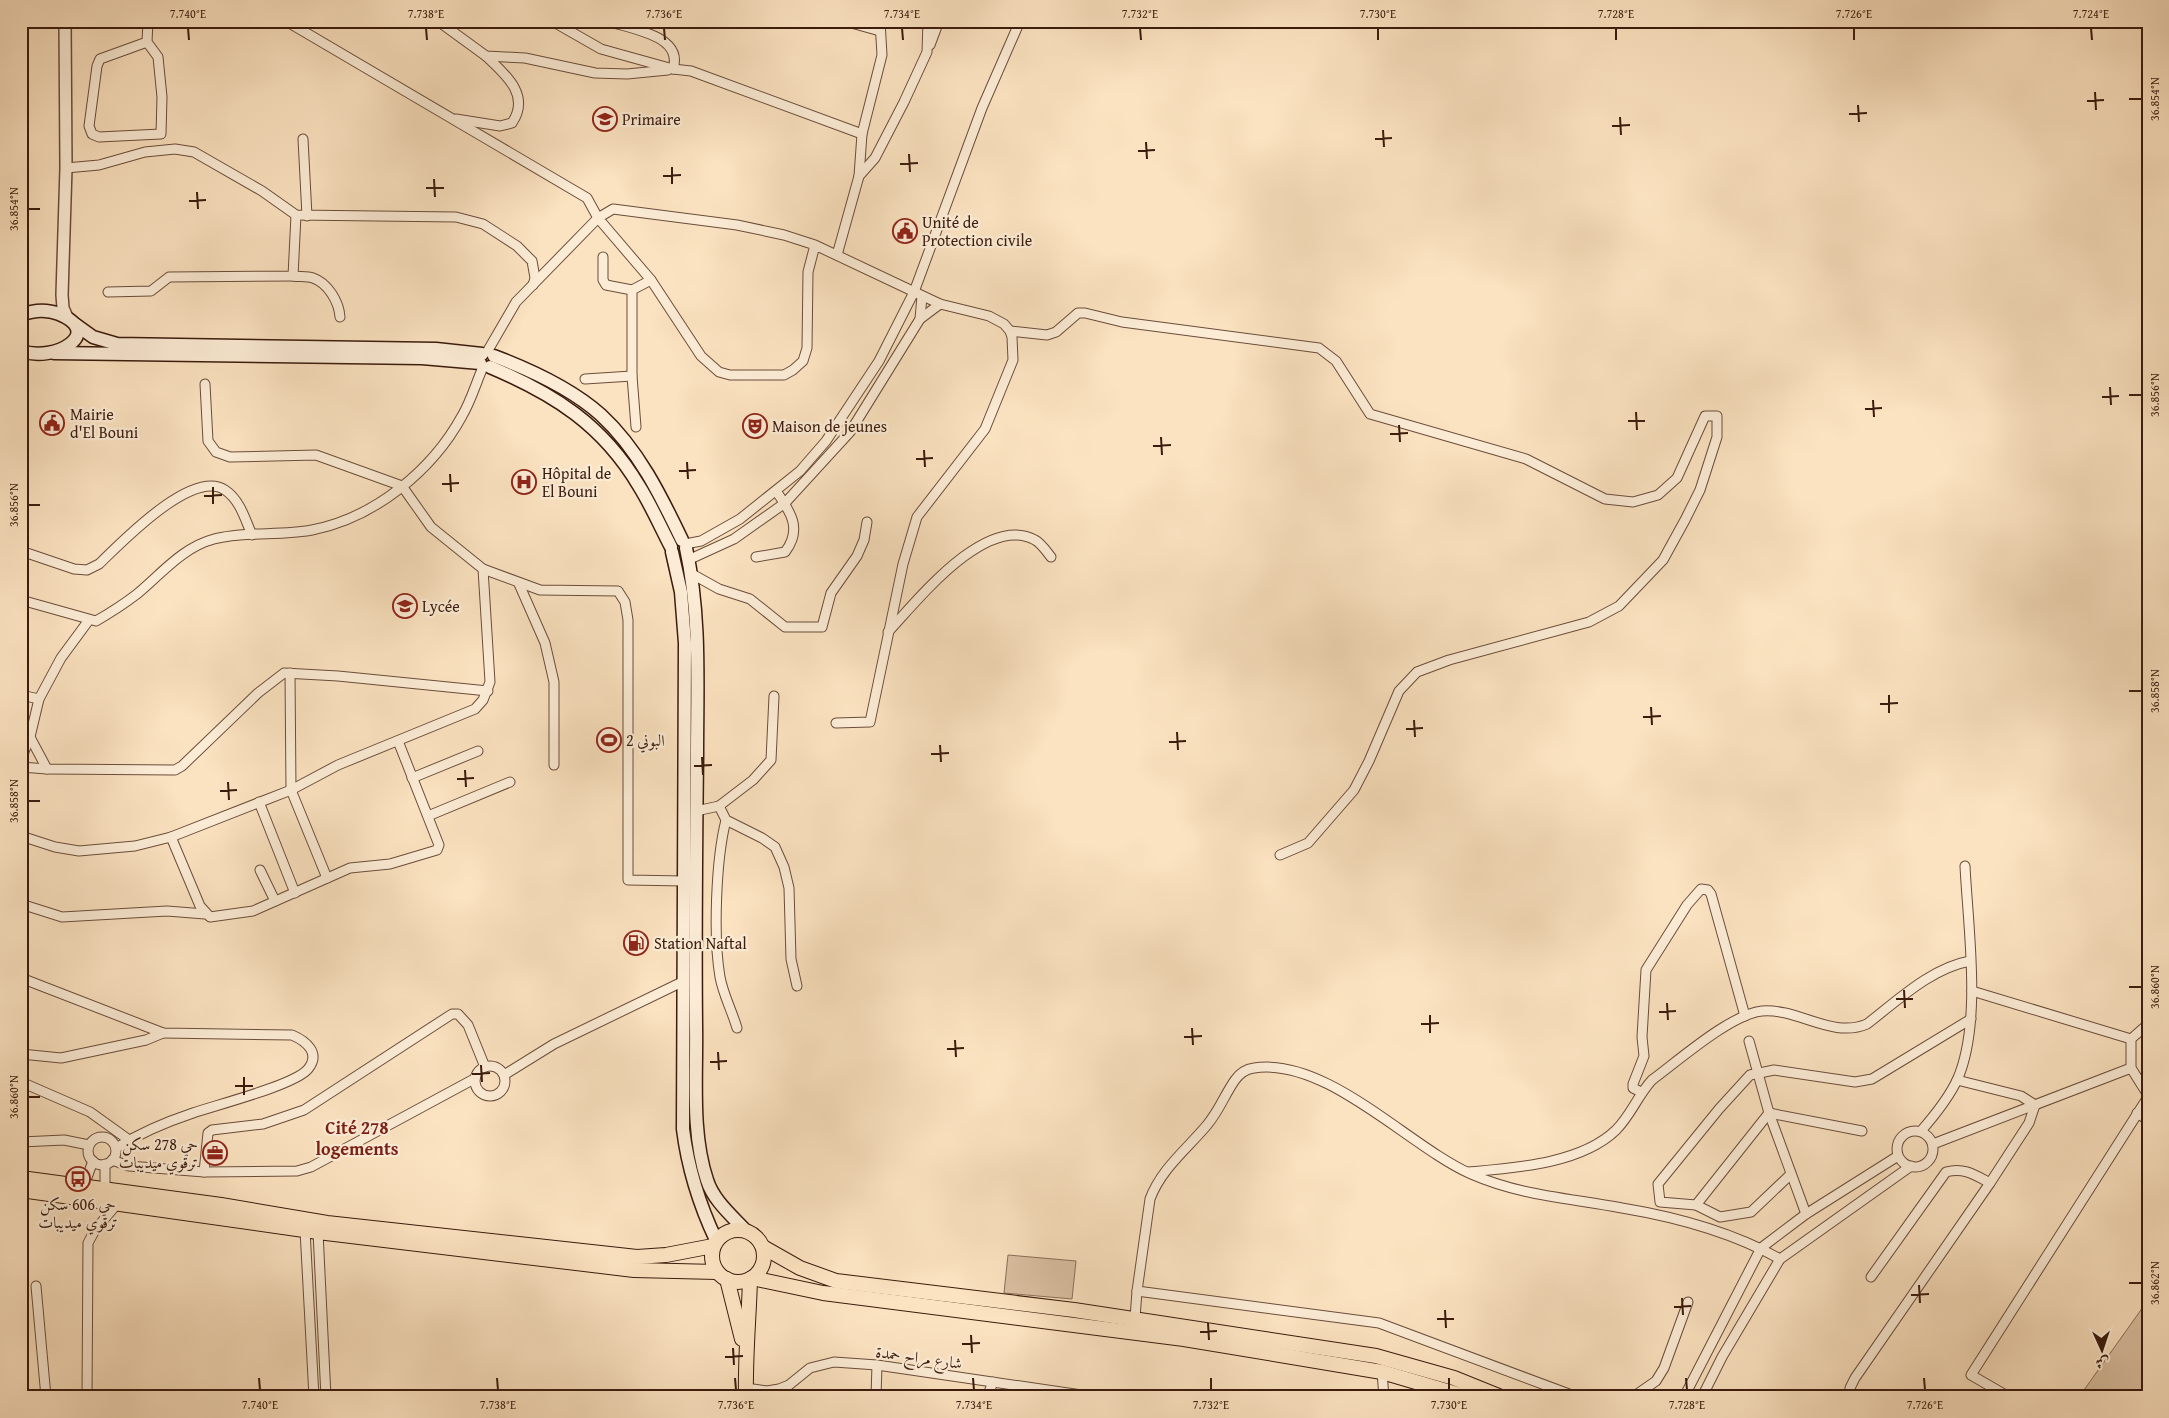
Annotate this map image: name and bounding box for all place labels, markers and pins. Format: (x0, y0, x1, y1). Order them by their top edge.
school or university icon: Primaire (592, 106, 618, 132)
place label: Primaire (622, 107, 681, 131)
place label: Unité de Protection civile (922, 210, 1032, 252)
public building icon: Unité de Protection civile (892, 218, 918, 244)
place label: Mairie d'El Bouni (70, 402, 139, 444)
public building icon: Mairie d'El Bouni (39, 410, 65, 436)
theatre icon: Maison de jeunes (742, 413, 768, 439)
place label: Maison de jeunes (772, 414, 887, 438)
place label: Hôpital de El Bouni (542, 461, 611, 503)
hospital icon: Hôpital de El Bouni (511, 469, 537, 495)
school or university icon: Lycée (392, 593, 418, 619)
place label: Lycée (422, 594, 460, 618)
sports icon: البوني 2 (596, 727, 622, 753)
place label: البوني 2 (626, 728, 665, 753)
fuel station icon: Station Naftal (623, 930, 649, 956)
place label: Station Naftal (654, 931, 747, 955)
place label: حي 278 سكن ترقوي ميديبات (119, 1132, 198, 1175)
office icon: حي 278 سكن ترقوي ميديبات (202, 1140, 228, 1166)
bus stop icon: حي 606 سكن ترقوي ميديبات (65, 1166, 91, 1192)
place label: حي 606 سكن ترقوي ميديبات (38, 1192, 118, 1235)

